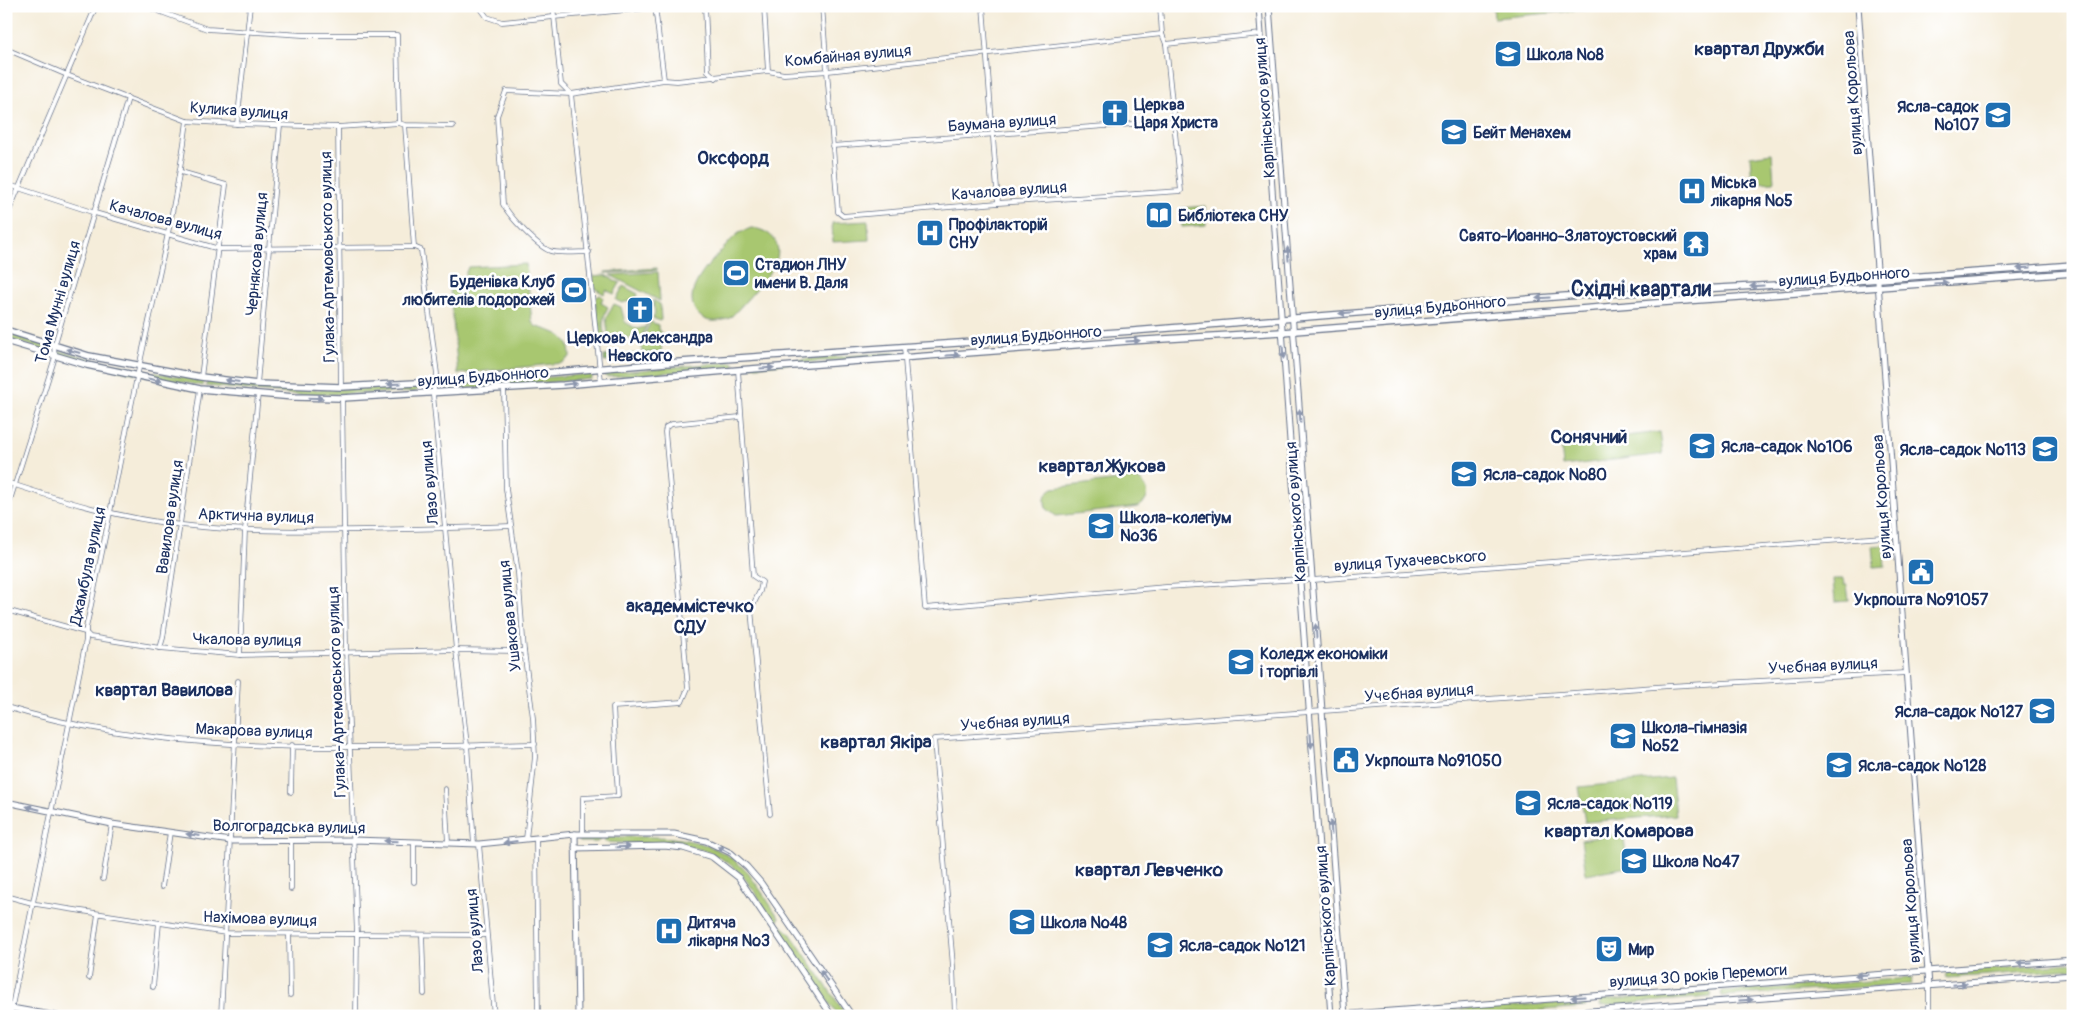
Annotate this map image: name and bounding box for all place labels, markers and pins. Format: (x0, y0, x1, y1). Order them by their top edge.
school or university icon: Школа №8 (1493, 39, 1523, 69)
place label: Школа №8 (1526, 45, 1604, 65)
place label: Церква Царя Христа (1134, 95, 1218, 133)
place label: Ясла-садок №107 (1897, 97, 1980, 135)
church icon: Церква Царя Христа (1100, 98, 1130, 128)
school or university icon: Ясла-садок №107 (1983, 100, 2013, 130)
school or university icon: Бейт Менахем (1439, 117, 1469, 147)
place label: Бейт Менахем (1473, 123, 1571, 143)
place label: Міська лікарня №5 (1710, 173, 1793, 211)
hospital icon: Міська лікарня №5 (1677, 176, 1707, 206)
library icon: Библіотека СНУ (1144, 200, 1174, 230)
place label: Библіотека СНУ (1178, 206, 1289, 226)
place label: Профілакторій СНУ (949, 215, 1048, 253)
hospital icon: Профілакторій СНУ (915, 218, 945, 248)
place label: Свято-Иоанно-Златоустовский храм (1459, 226, 1677, 264)
temple icon: Свято-Иоанно-Златоустовский храм (1681, 229, 1711, 259)
place label: Стадион ЛНУ имени В. Даля (754, 255, 849, 293)
sports icon: Стадион ЛНУ имени В. Даля (721, 258, 751, 288)
place label: Буденівка Клуб любителів подорожей (401, 272, 556, 310)
sports icon: Буденівка Клуб любителів подорожей (559, 275, 589, 305)
church icon: Церковь Александра Невского (625, 295, 655, 325)
place label: Церковь Александра Невского (567, 328, 713, 366)
school or university icon: Ясла-садок №106 (1687, 431, 1717, 461)
school or university icon: Ясла-садок №113 (2030, 434, 2060, 464)
place label: Ясла-садок №106 (1721, 437, 1852, 457)
place label: Ясла-садок №113 (1900, 440, 2026, 460)
school or university icon: Ясла-садок №80 (1449, 459, 1479, 489)
place label: Ясла-садок №80 (1483, 465, 1607, 485)
place label: Школа-колегіум №36 (1119, 508, 1231, 546)
school or university icon: Школа-колегіум №36 (1086, 511, 1116, 541)
public building icon: Укрпошта №91057 (1906, 557, 1936, 587)
place label: Укрпошта №91057 (1854, 590, 1989, 610)
place label: Коледж економіки і торгівлі (1260, 644, 1388, 682)
school or university icon: Коледж економіки і торгівлі (1226, 647, 1256, 677)
school or university icon: Ясла-садок №127 (2027, 696, 2057, 726)
place label: Ясла-садок №127 (1894, 702, 2024, 722)
place label: Школа-гімназія №52 (1641, 718, 1747, 756)
school or university icon: Школа-гімназія №52 (1608, 721, 1638, 751)
public building icon: Укрпошта №91050 (1331, 745, 1361, 775)
school or university icon: Ясла-садок №128 (1824, 750, 1854, 780)
place label: Укрпошта №91050 (1365, 751, 1502, 771)
place label: Ясла-садок №128 (1858, 756, 1986, 776)
school or university icon: Ясла-садок №119 (1513, 788, 1543, 818)
place label: Ясла-садок №119 (1547, 794, 1673, 814)
school or university icon: Школа №47 (1619, 846, 1649, 876)
place label: Школа №47 (1652, 852, 1740, 872)
school or university icon: Школа №48 (1007, 907, 1037, 937)
place label: Дитяча лікарня №3 (687, 913, 770, 951)
place label: Школа №48 (1040, 913, 1127, 933)
hospital icon: Дитяча лікарня №3 (654, 916, 684, 946)
school or university icon: Ясла-садок №121 (1145, 930, 1175, 960)
theatre icon: Мир (1594, 934, 1624, 964)
place label: Ясла-садок №121 (1179, 936, 1305, 956)
place label: Мир (1628, 940, 1655, 960)

